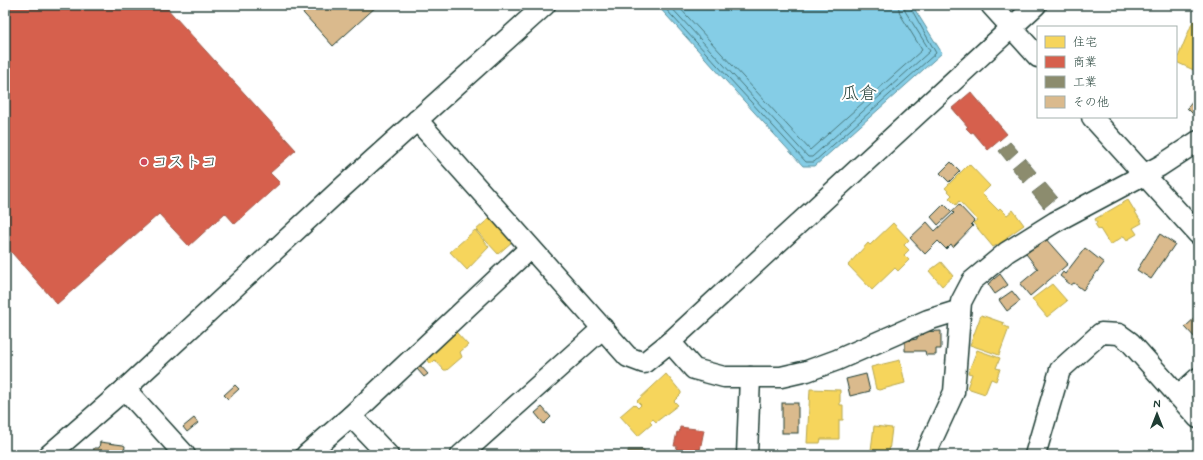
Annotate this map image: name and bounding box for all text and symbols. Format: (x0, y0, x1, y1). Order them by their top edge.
legend (1037, 26, 1177, 118)
text: 住宅 (1073, 35, 1097, 51)
text: 商業 (1073, 55, 1097, 71)
text: 工業 (1073, 75, 1097, 91)
district label: 瓜倉 (841, 82, 877, 106)
text: その他 (1073, 95, 1109, 111)
place label: コストコ (152, 152, 217, 173)
marker: コストコ (139, 157, 149, 167)
north arrow (1137, 394, 1177, 434)
text: N (1153, 398, 1161, 412)

